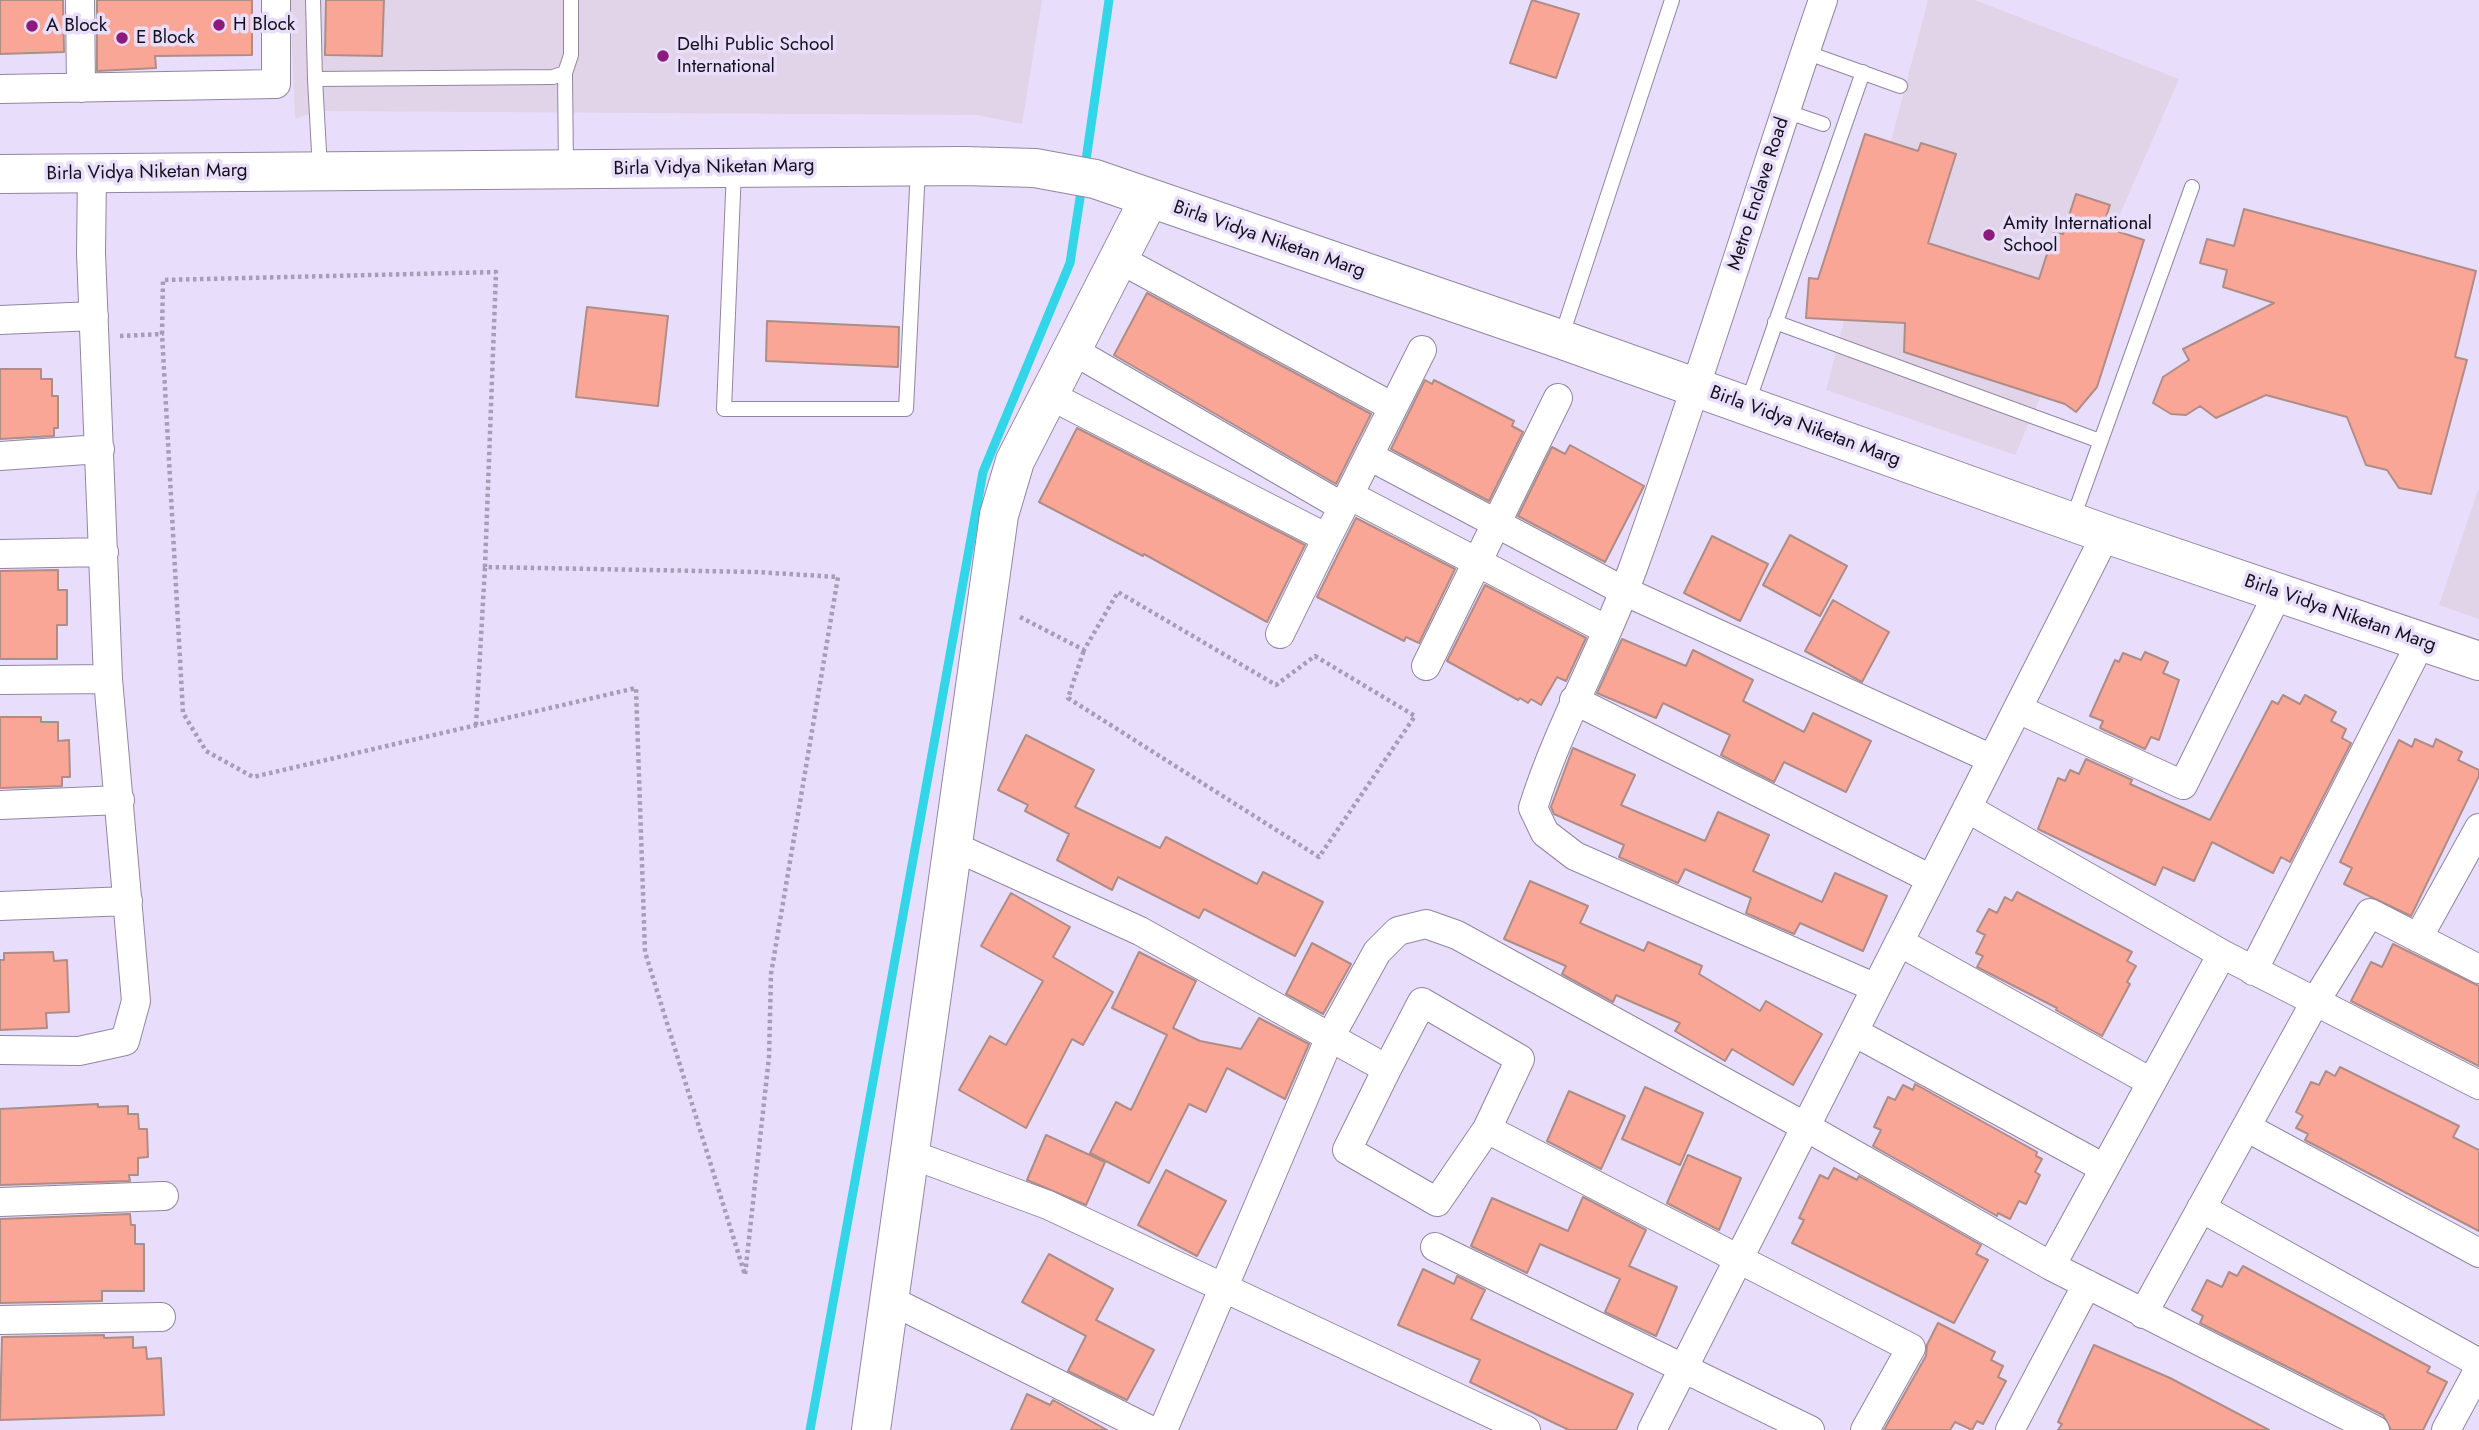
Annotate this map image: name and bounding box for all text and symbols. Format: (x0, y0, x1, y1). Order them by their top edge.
place label: H Block (233, 14, 295, 36)
place label: A Block (46, 15, 107, 37)
marker: H Block (211, 17, 227, 33)
marker: A Block (24, 18, 40, 34)
place label: E Block (136, 27, 195, 49)
marker: E Block (114, 30, 130, 46)
place label: Delhi Public School International (677, 34, 834, 78)
marker: Delhi Public School International (655, 48, 671, 64)
street label: Metro Enclave Road (1724, 115, 1794, 273)
street label: Birla Vidya Niketan Marg (613, 155, 815, 181)
street label: Birla Vidya Niketan Marg (46, 160, 248, 186)
street label: Birla Vidya Niketan Marg (1170, 196, 1368, 284)
place label: Amity International School (2003, 213, 2152, 257)
marker: Amity International School (1981, 227, 1997, 243)
street label: Birla Vidya Niketan Marg (1707, 382, 1903, 472)
street label: Birla Vidya Niketan Marg (2241, 570, 2439, 658)

